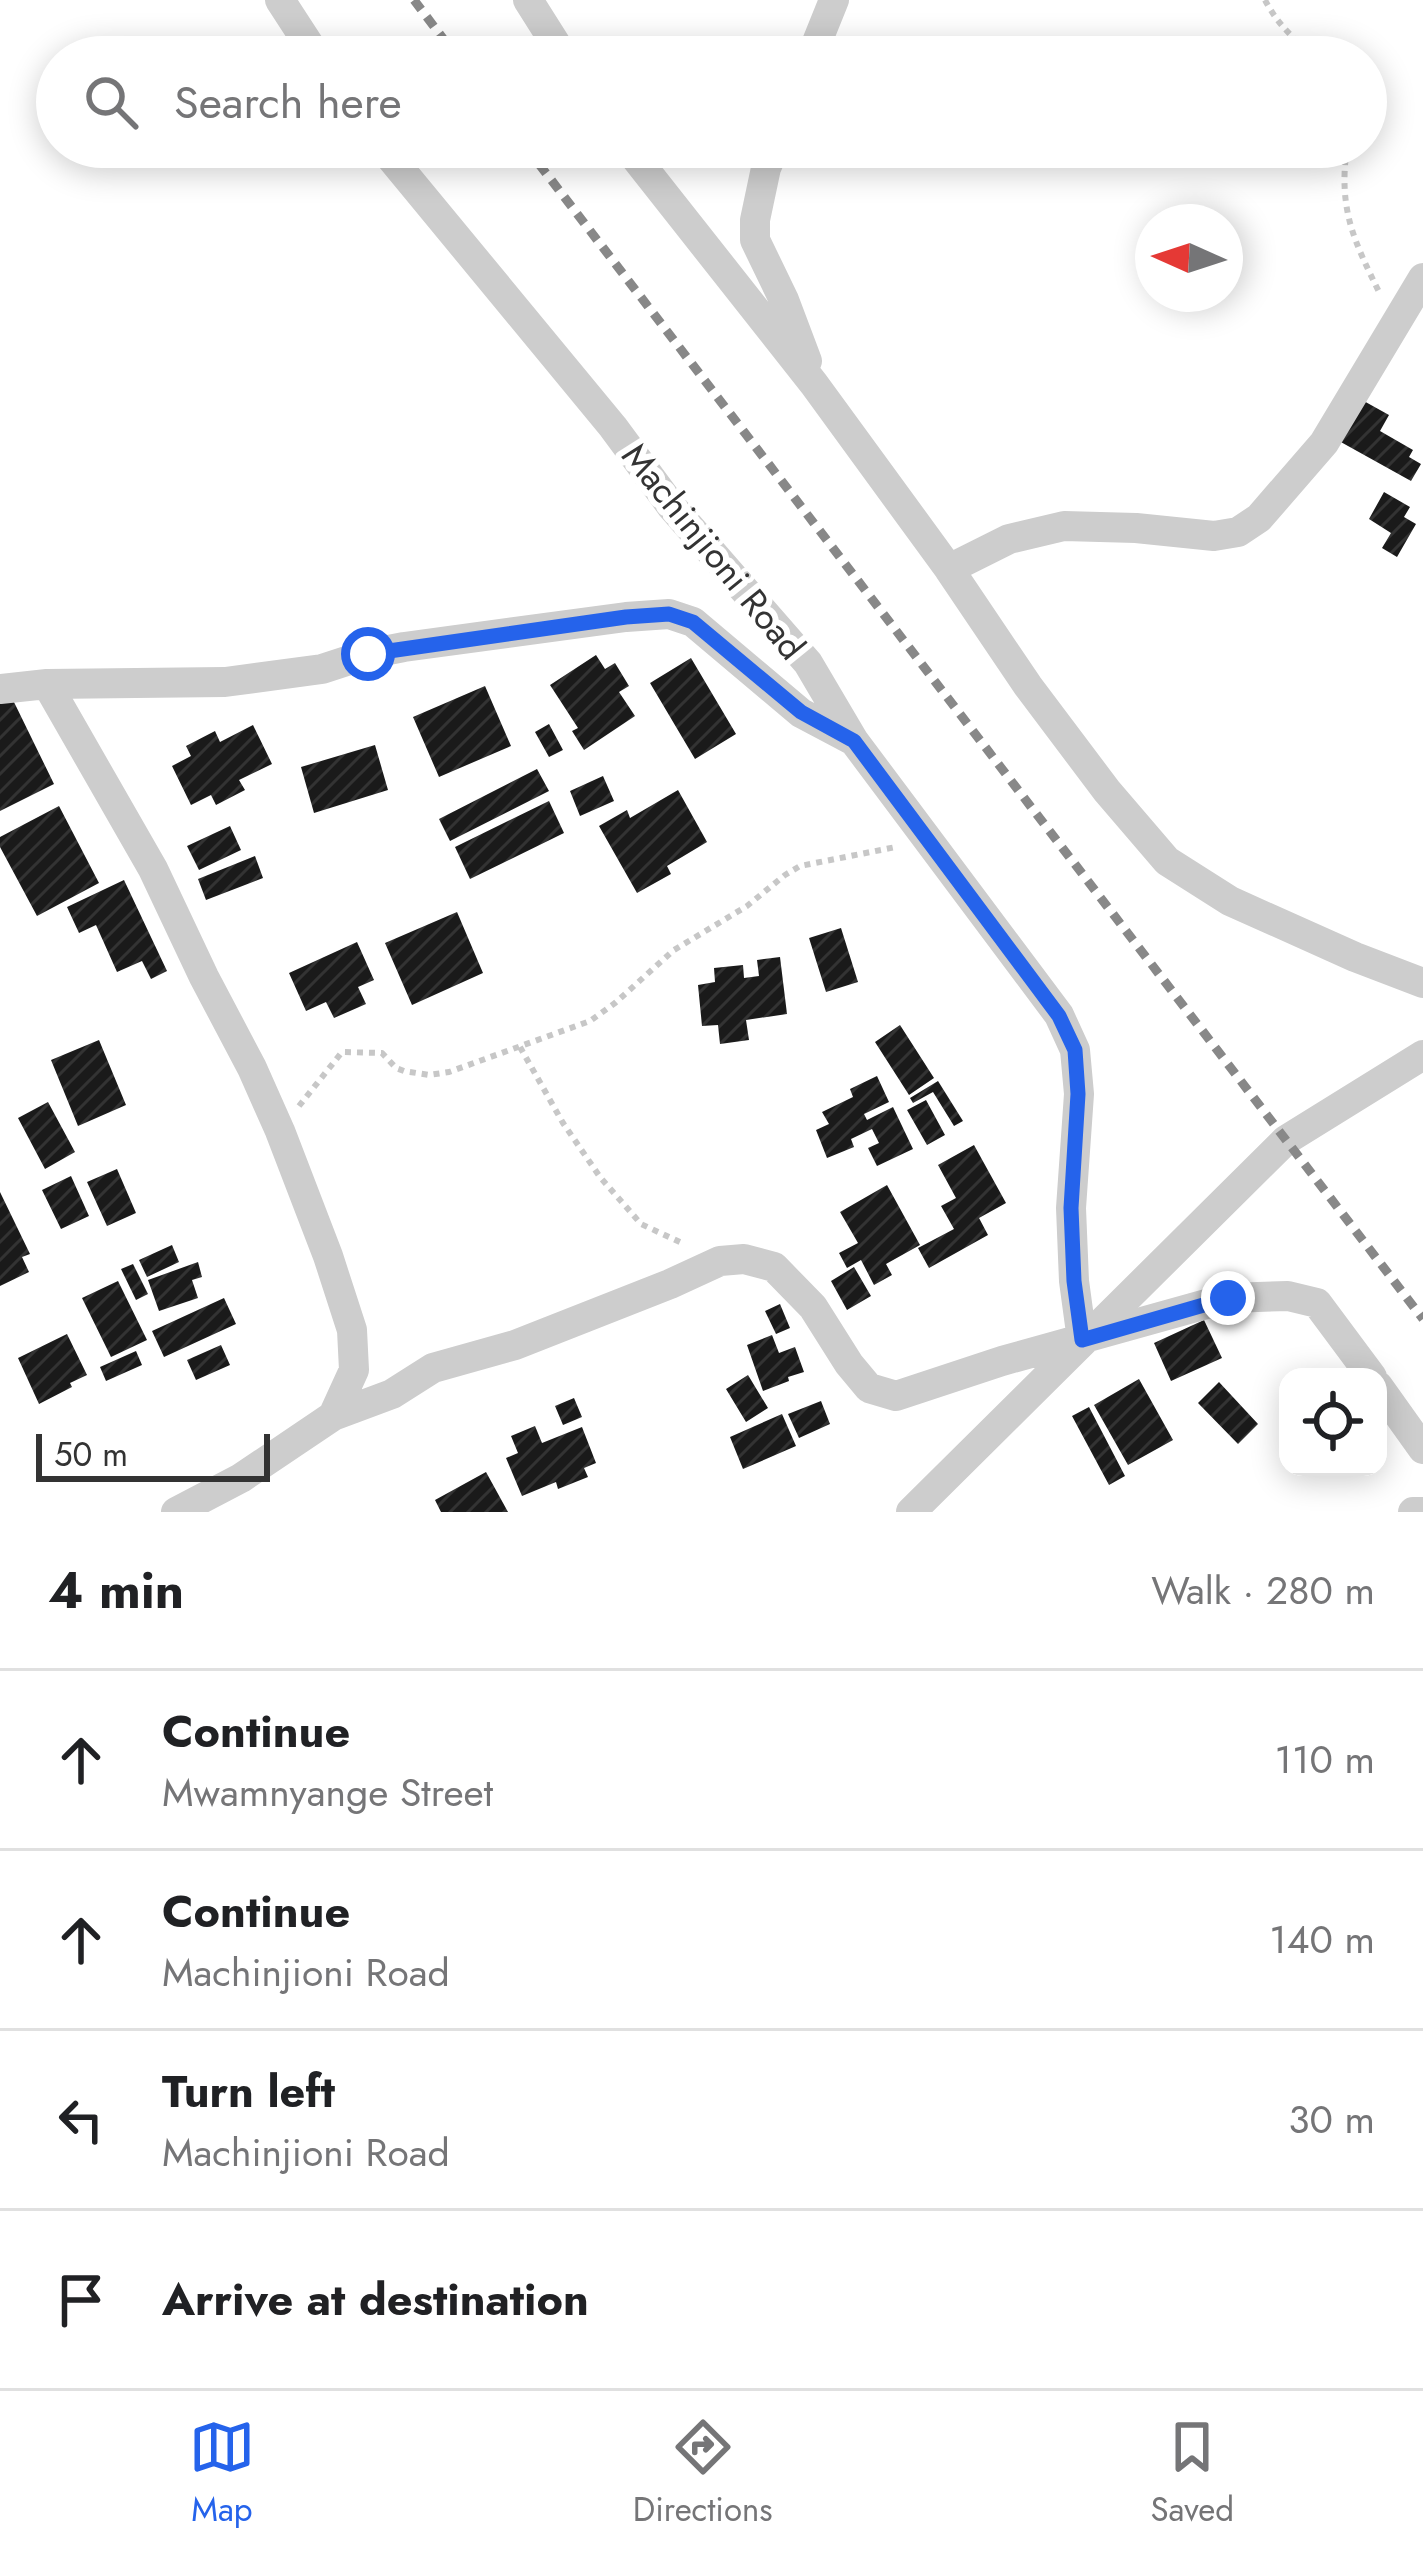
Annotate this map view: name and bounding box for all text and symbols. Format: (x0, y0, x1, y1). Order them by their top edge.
search box (36, 36, 1387, 168)
icon: search (78, 69, 144, 135)
text: Search here (174, 70, 402, 135)
north arrow (1135, 204, 1243, 312)
street label: Machinjioni Road (610, 431, 818, 671)
route start (341, 627, 395, 681)
route end (1201, 1271, 1255, 1325)
map controls (1279, 1368, 1387, 1476)
button: locate (1279, 1368, 1387, 1476)
scale bar (36, 1428, 270, 1481)
text: 50 m (54, 1431, 128, 1478)
text: 4 min (48, 1553, 184, 1627)
text: Walk · 280 m (1151, 1562, 1375, 1619)
text: Continue (162, 1699, 350, 1764)
icon: ahead (48, 1727, 114, 1793)
text: 110 m (1274, 1731, 1375, 1788)
text: Mwamnyange Street (162, 1764, 493, 1821)
text: Continue (162, 1879, 350, 1944)
icon: ahead (48, 1907, 114, 1973)
text: 140 m (1269, 1911, 1375, 1968)
text: Machinjioni Road (162, 1944, 450, 2001)
text: Turn left (162, 2059, 335, 2124)
icon: left (48, 2087, 114, 2153)
text: 30 m (1288, 2091, 1375, 2148)
text: Machinjioni Road (162, 2124, 450, 2181)
icon: arrive (48, 2267, 114, 2333)
text: Arrive at destination (162, 2267, 589, 2332)
tab: Map (189, 2414, 255, 2533)
tab: Directions (633, 2414, 773, 2533)
tab: Saved (1150, 2414, 1234, 2533)

